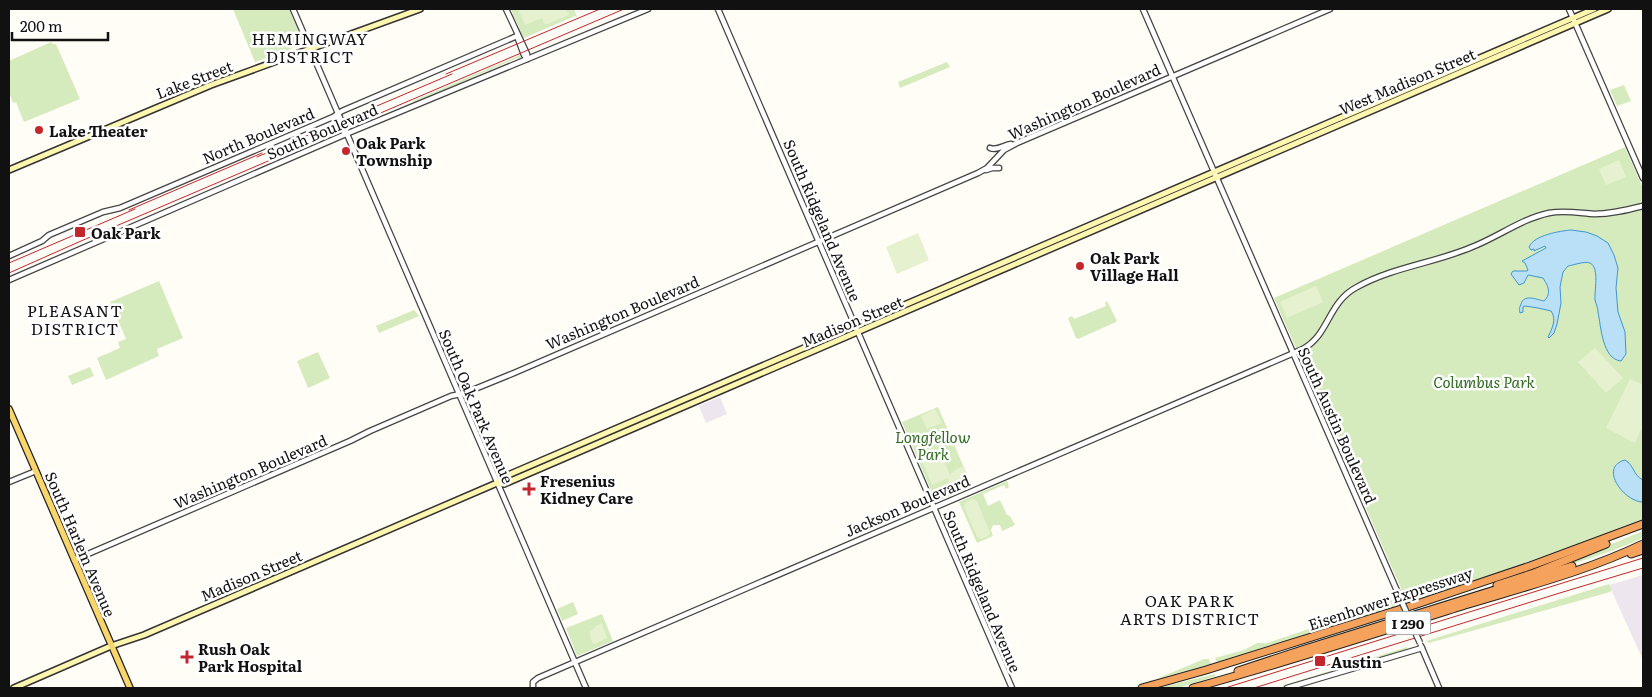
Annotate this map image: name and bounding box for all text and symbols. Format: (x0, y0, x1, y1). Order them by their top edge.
scale bar (12, 10, 109, 42)
text: 200 m (20, 14, 63, 37)
district label: HEMINGWAY DISTRICT (251, 26, 369, 68)
street label: West Madison Street (1335, 42, 1479, 120)
street label: Lake Street (152, 54, 236, 104)
street label: Washington Boulevard (1004, 57, 1164, 145)
street label: South Boulevard (263, 97, 381, 165)
street label: North Boulevard (198, 101, 318, 169)
place label: Lake Theater (49, 119, 148, 142)
marker: Lake Theater (33, 124, 45, 136)
place label: Oak Park Township (356, 131, 433, 171)
street label: South Ridgeland Avenue (778, 135, 868, 305)
marker: Oak Park Township (340, 145, 352, 157)
place label: Oak Park (91, 221, 162, 244)
marker: Oak Park (73, 225, 87, 239)
place label: Oak Park Village Hall (1090, 246, 1179, 286)
marker: Oak Park Village Hall (1074, 260, 1086, 272)
street label: Washington Boulevard (542, 269, 702, 355)
street label: Madison Street (798, 289, 906, 353)
district label: PLEASANT DISTRICT (27, 298, 123, 340)
street label: South Oak Park Avenue (434, 325, 520, 487)
street label: South Austin Boulevard (1293, 343, 1383, 507)
park label: Columbus Park (1433, 370, 1536, 393)
park label: Longfellow Park (895, 425, 971, 465)
street label: Washington Boulevard (170, 428, 330, 514)
street label: South Harlem Avenue (40, 468, 122, 620)
street label: Jackson Boulevard (841, 468, 973, 542)
place label: Fresenius Kidney Care (540, 469, 634, 509)
marker: Fresenius Kidney Care (522, 482, 536, 496)
street label: South Ridgeland Avenue (938, 506, 1028, 676)
street label: Madison Street (197, 543, 305, 607)
street label: Eisenhower Expressway (1305, 560, 1476, 635)
district label: OAK PARK ARTS DISTRICT (1120, 588, 1260, 630)
road number: I 290 (1386, 612, 1430, 634)
place label: Rush Oak Park Hospital (198, 637, 303, 677)
marker: Rush Oak Park Hospital (180, 650, 194, 664)
place label: Austin (1331, 650, 1382, 673)
marker: Austin (1313, 654, 1327, 668)

